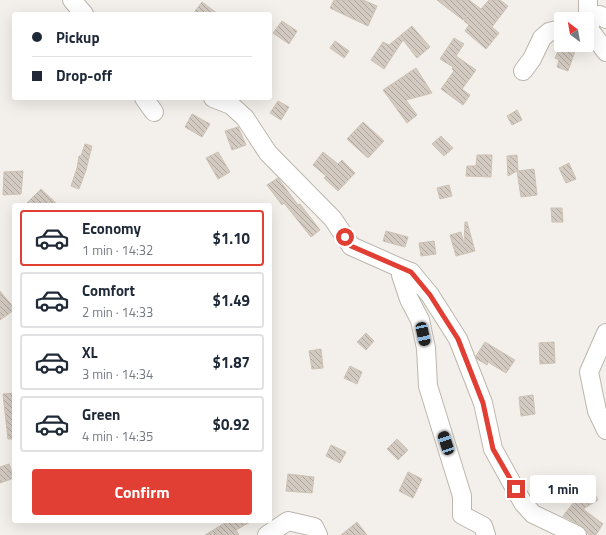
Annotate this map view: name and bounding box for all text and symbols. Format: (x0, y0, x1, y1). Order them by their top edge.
north arrow (554, 12, 594, 52)
map controls (554, 12, 594, 52)
text: Pickup (56, 26, 100, 49)
text: Drop-off (56, 64, 112, 87)
text: Economy (82, 217, 141, 240)
icon: car (34, 220, 70, 256)
text: $1.10 (213, 227, 250, 250)
route start (336, 228, 354, 246)
text: 1 min · 14:32 (82, 240, 153, 260)
text: Comfort (82, 279, 135, 302)
icon: car (34, 282, 70, 318)
text: $1.49 (213, 289, 250, 312)
text: 2 min · 14:33 (82, 302, 153, 322)
car (415, 321, 431, 347)
text: XL (82, 341, 98, 364)
icon: car (34, 344, 70, 380)
text: $1.87 (213, 351, 250, 374)
text: 3 min · 14:34 (82, 364, 153, 384)
text: Green (82, 403, 120, 426)
icon: car (34, 406, 70, 442)
text: $0.92 (213, 413, 250, 436)
text: 4 min · 14:35 (82, 426, 153, 446)
car (437, 430, 455, 456)
button: Confirm (32, 469, 252, 515)
callout: 1 min (530, 475, 596, 503)
text: 1 min (547, 479, 579, 499)
route end (507, 480, 525, 498)

